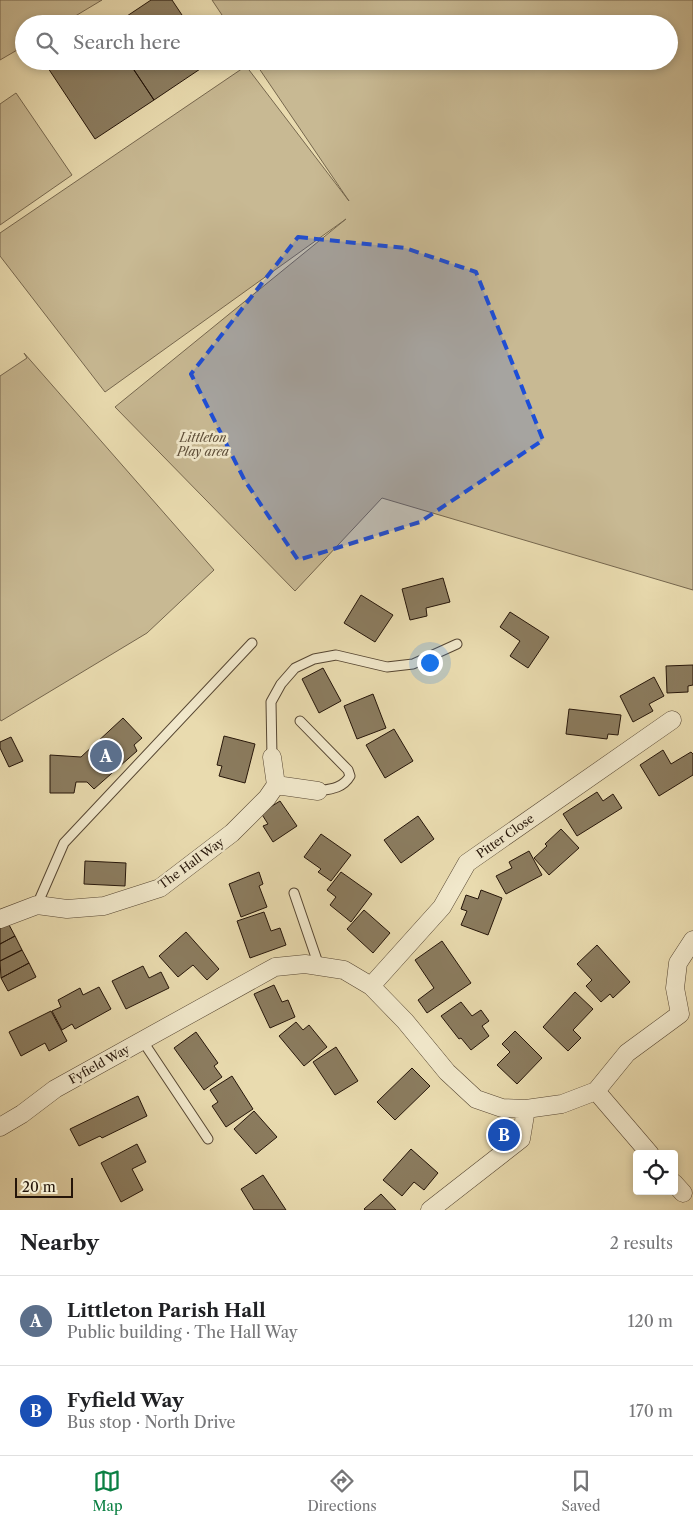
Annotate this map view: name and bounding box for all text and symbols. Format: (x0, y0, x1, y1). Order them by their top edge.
search box (15, 15, 678, 70)
icon: search (33, 29, 61, 57)
text: Search here (73, 31, 181, 54)
park label: Littleton Play area (176, 430, 229, 459)
your location (417, 650, 443, 676)
pin: A (90, 737, 122, 775)
street label: Pitter Close (473, 811, 537, 861)
street label: The Hall Way (155, 834, 227, 892)
street label: Fyfield Way (66, 1041, 132, 1087)
pin: B (488, 1116, 520, 1154)
map controls (633, 1150, 678, 1195)
button: locate (633, 1150, 678, 1195)
scale bar (15, 1175, 72, 1198)
text: 20 m (22, 1178, 56, 1196)
text: Nearby (20, 1230, 99, 1255)
text: 2 results (610, 1233, 673, 1253)
text: Littleton Parish Hall (67, 1299, 266, 1322)
text: A (30, 1311, 42, 1331)
text: 120 m (628, 1311, 673, 1331)
text: Public building · The Hall Way (67, 1322, 298, 1342)
text: Fyfield Way (67, 1389, 184, 1412)
text: B (30, 1401, 42, 1421)
text: 170 m (629, 1401, 673, 1421)
text: Bus stop · North Drive (67, 1412, 235, 1432)
tab: Map (92, 1467, 123, 1515)
tab: Directions (307, 1467, 377, 1515)
tab: Saved (562, 1467, 600, 1515)

